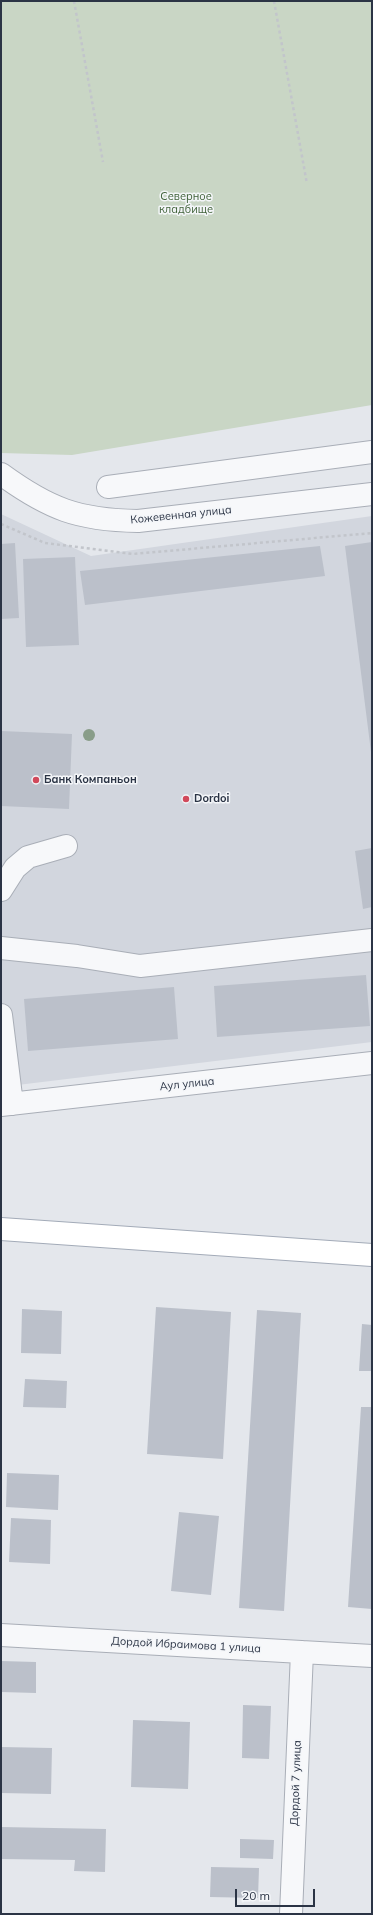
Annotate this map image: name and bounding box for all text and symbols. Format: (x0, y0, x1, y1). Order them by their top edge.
park label: Северное кладбище (159, 190, 213, 216)
street label: Кожевенная улица (130, 503, 232, 527)
place label: Банк Компаньон (44, 773, 137, 787)
marker: Банк Компаньон (31, 775, 41, 785)
place label: Dordoi (194, 792, 229, 806)
marker: Dordoi (181, 794, 191, 804)
street label: Аул улица (159, 1075, 215, 1093)
street label: Дордой Ибраимова 1 улица (111, 1634, 261, 1656)
street label: Дордой 7 улица (288, 1740, 304, 1826)
scale bar (237, 1881, 317, 1907)
text: 20 m (242, 1888, 270, 1903)

